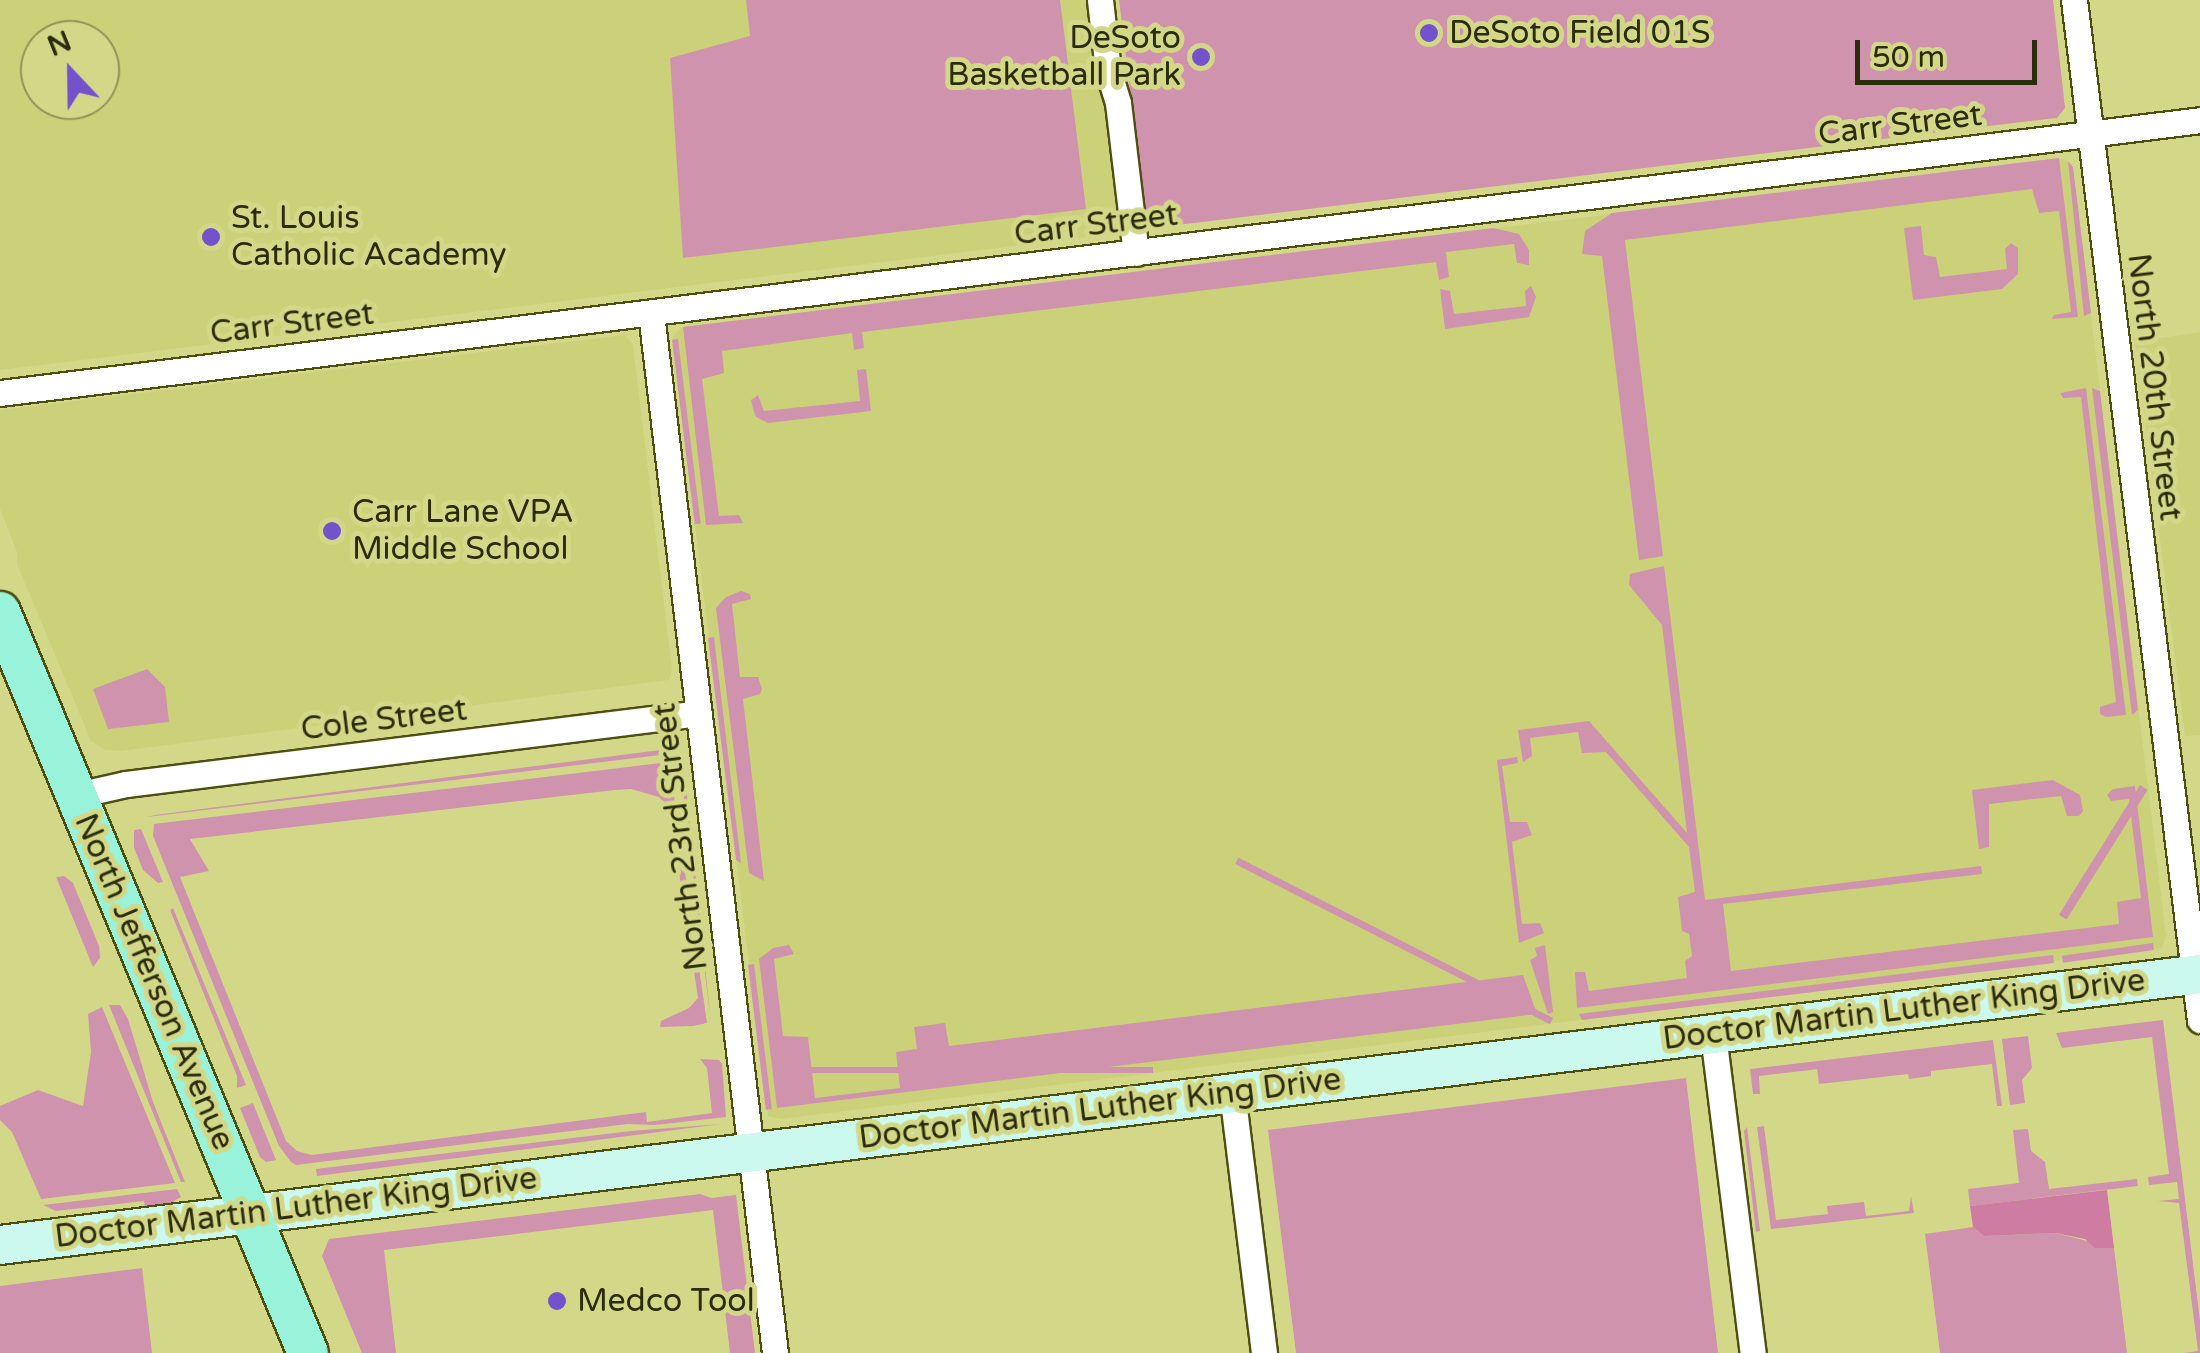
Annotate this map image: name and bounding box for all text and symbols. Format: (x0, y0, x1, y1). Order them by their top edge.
place label: DeSoto Field 01S (1449, 14, 1711, 52)
north arrow (20, 20, 120, 120)
place label: DeSoto Basketball Park (947, 20, 1181, 95)
scale bar (1860, 20, 2042, 82)
marker: DeSoto Field 01S (1418, 22, 1440, 44)
text: N (43, 24, 76, 64)
text: 50 m (1872, 39, 1945, 76)
marker: DeSoto Basketball Park (1190, 46, 1212, 68)
street label: Carr Street (1816, 96, 1984, 154)
street label: Carr Street (1012, 196, 1180, 254)
place label: St. Louis Catholic Academy (231, 200, 506, 275)
marker: St. Louis Catholic Academy (200, 226, 222, 248)
street label: North 20th Street (2119, 251, 2189, 523)
street label: Carr Street (208, 295, 376, 353)
place label: Carr Lane VPA Middle School (352, 494, 574, 569)
marker: Carr Lane VPA Middle School (321, 520, 343, 542)
street label: Cole Street (299, 691, 469, 749)
street label: North 23rd Street (646, 701, 716, 973)
street label: North Jefferson Avenue (66, 808, 242, 1156)
street label: Doctor Martin Luther King Drive (1661, 961, 2147, 1059)
street label: Doctor Martin Luther King Drive (857, 1060, 1343, 1158)
street label: Doctor Martin Luther King Drive (53, 1159, 539, 1257)
place label: Medco Tool (577, 1282, 755, 1320)
marker: Medco Tool (546, 1290, 568, 1312)

